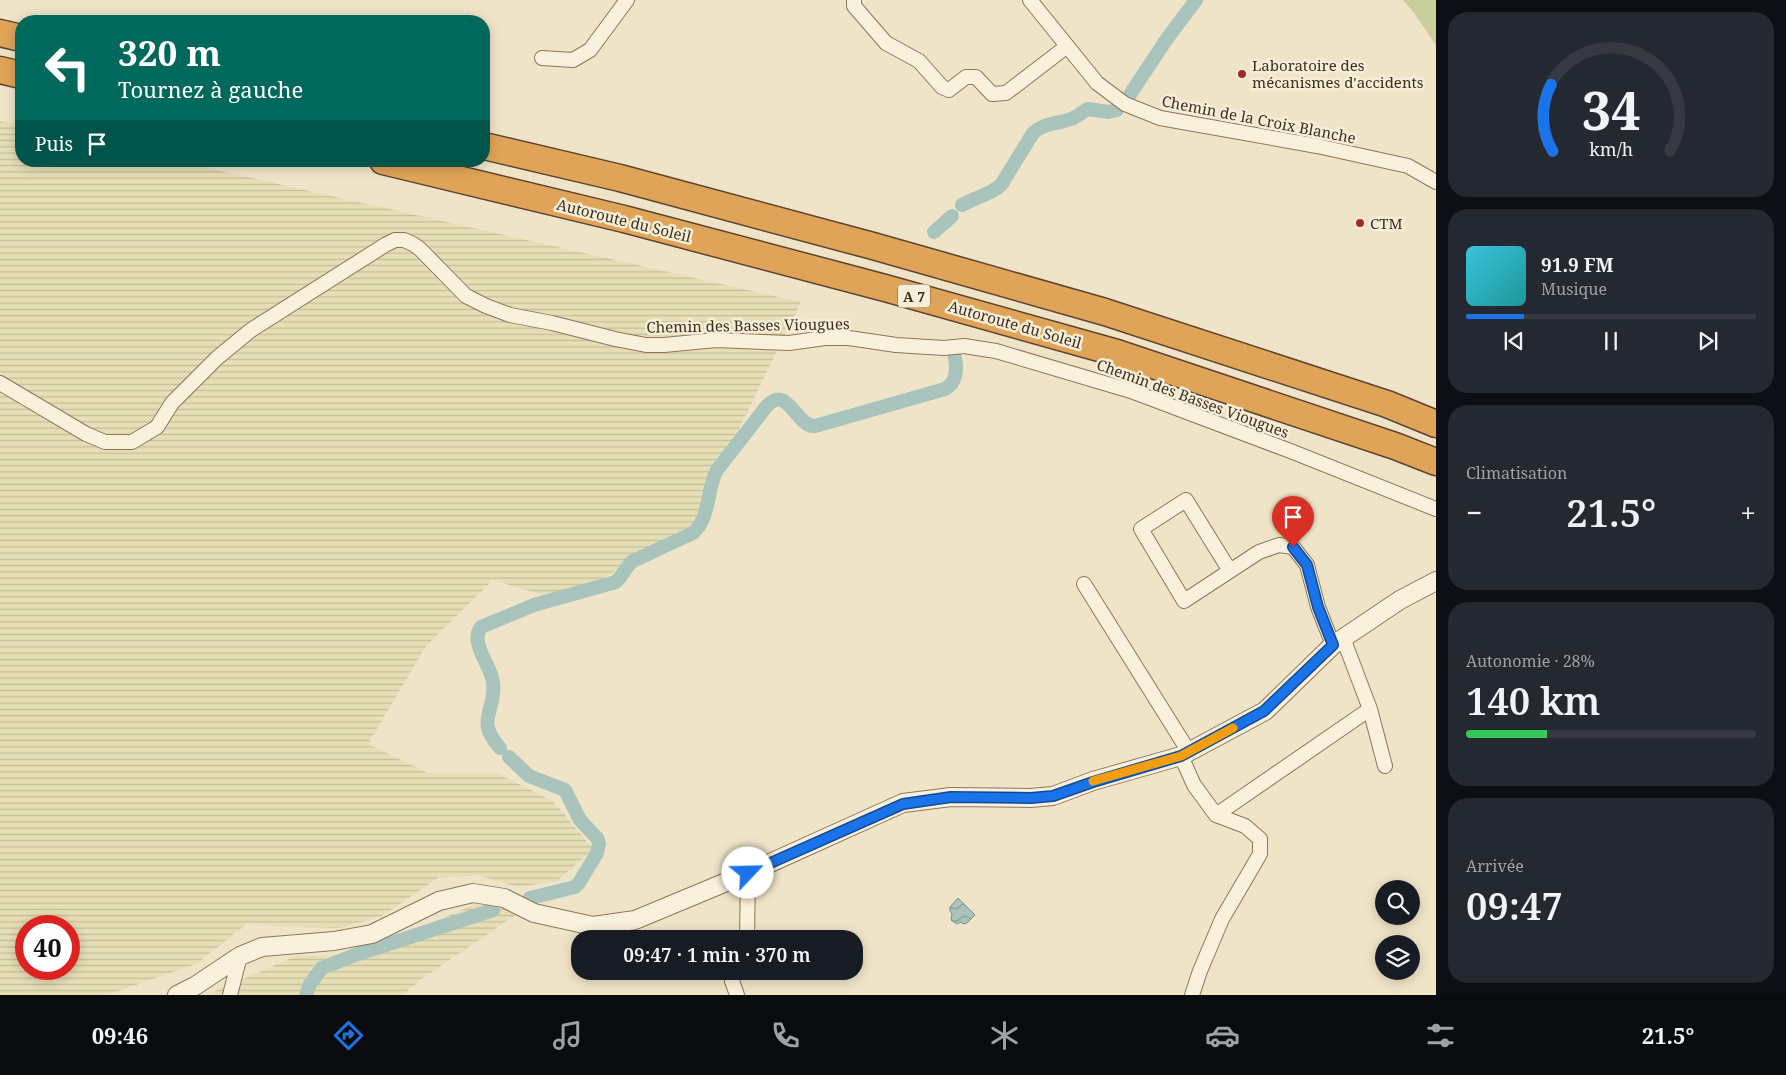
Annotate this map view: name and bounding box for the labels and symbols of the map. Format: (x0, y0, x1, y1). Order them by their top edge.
place label: Laboratoire des mécanismes d'accidents (1252, 55, 1424, 92)
marker: Laboratoire des mécanismes d'accidents (1236, 68, 1248, 80)
street label: Chemin de la Croix Blanche (1160, 90, 1358, 148)
street label: Autoroute du Soleil (555, 194, 694, 246)
place label: CTM (1370, 213, 1402, 233)
marker: CTM (1354, 217, 1366, 229)
road number: A 7 (898, 284, 930, 308)
street label: Autoroute du Soleil (946, 295, 1084, 353)
street label: Chemin des Basses Viougues (646, 313, 850, 337)
street label: Chemin des Basses Viougues (1094, 354, 1292, 442)
pin (1272, 496, 1314, 547)
position arrow (721, 846, 773, 898)
speed limit sign: 40 (15, 915, 80, 980)

